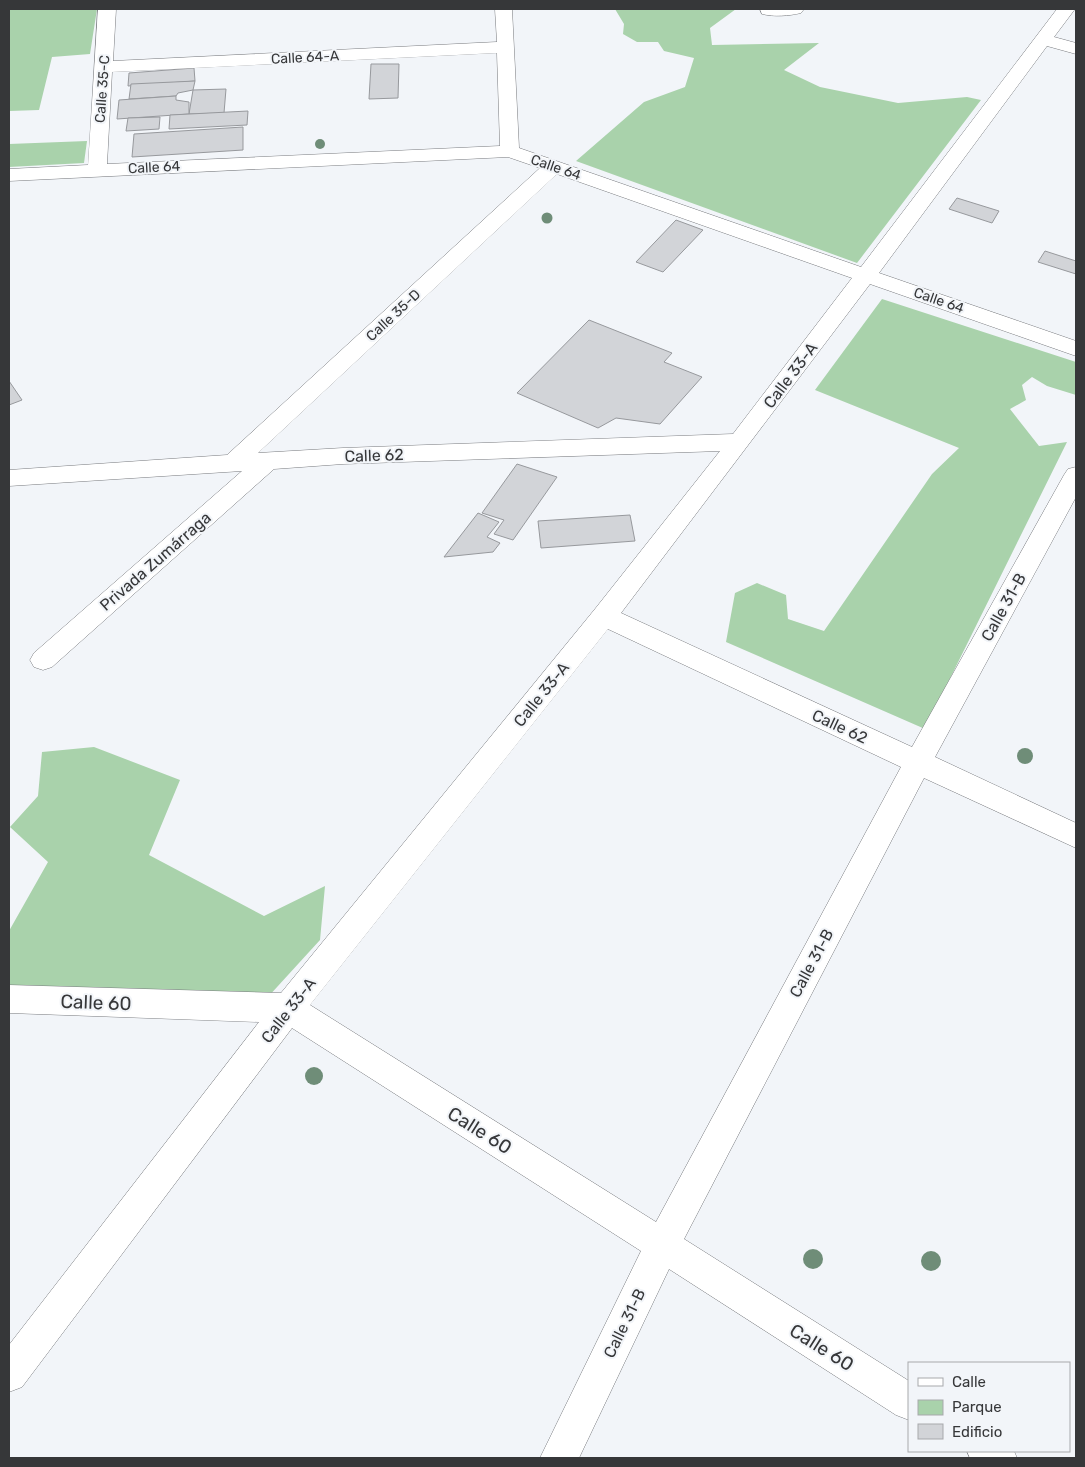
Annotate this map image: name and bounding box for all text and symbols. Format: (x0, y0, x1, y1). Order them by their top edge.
street label: Calle 64-A (271, 47, 340, 68)
street label: Calle 35-C (92, 55, 113, 124)
street label: Calle 64 (528, 151, 584, 184)
street label: Calle 64 (127, 158, 181, 177)
street label: Calle 64 (911, 284, 967, 317)
street label: Calle 35-D (363, 286, 424, 345)
street label: Calle 33-A (760, 338, 821, 412)
street label: Calle 62 (344, 445, 404, 466)
street label: Privada Zumárraga (96, 508, 215, 615)
street label: Calle 31-B (977, 570, 1030, 644)
street label: Calle 33-A (510, 658, 573, 730)
street label: Calle 62 (809, 705, 871, 748)
street label: Calle 31-B (786, 926, 837, 1001)
street label: Calle 33-A (257, 974, 320, 1047)
street label: Calle 60 (60, 990, 132, 1015)
street label: Calle 60 (443, 1102, 516, 1159)
street label: Calle 31-B (600, 1286, 649, 1361)
street label: Calle 60 (785, 1319, 858, 1376)
legend (908, 1362, 1070, 1452)
text: Calle (952, 1373, 986, 1391)
text: Parque (952, 1398, 1002, 1416)
text: Edificio (952, 1423, 1002, 1441)

